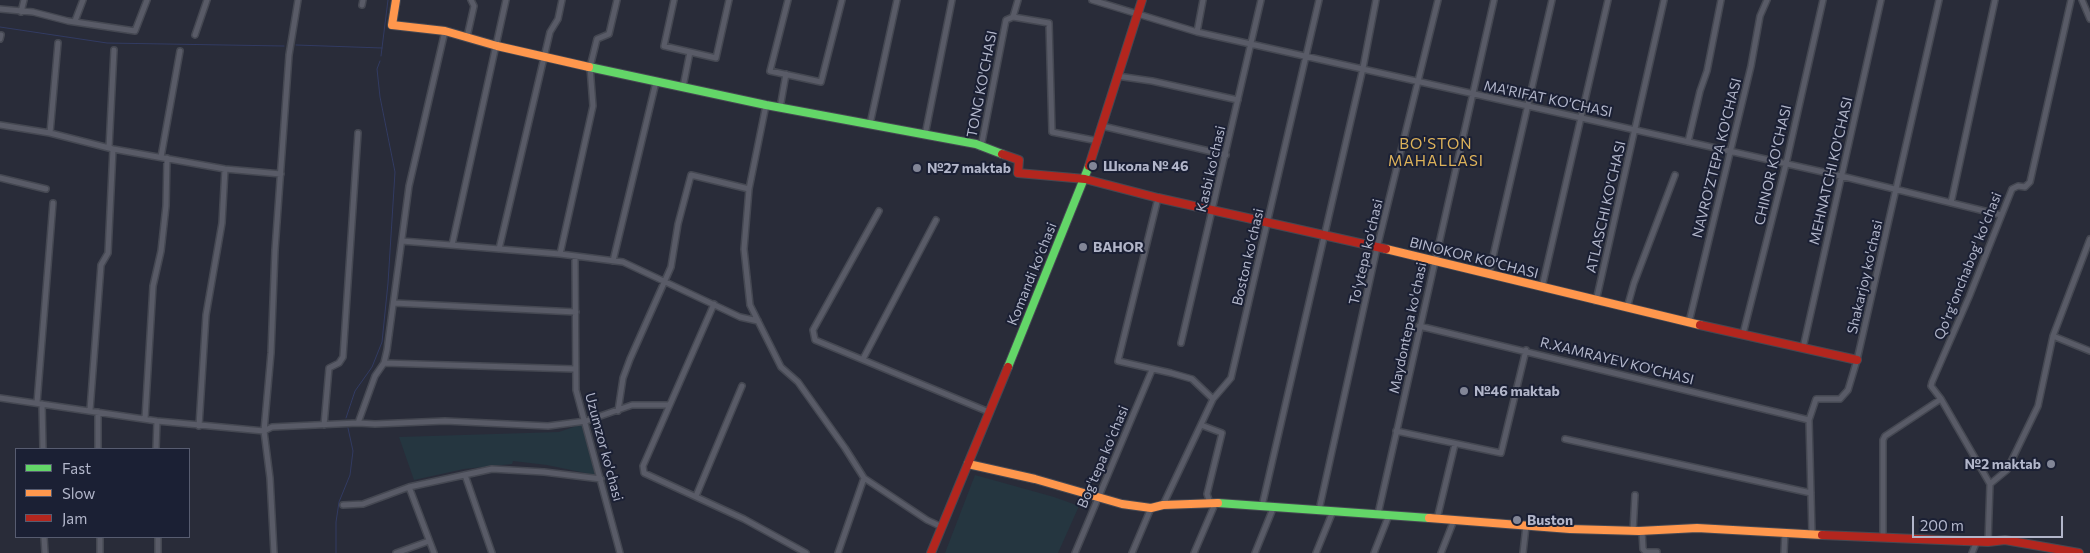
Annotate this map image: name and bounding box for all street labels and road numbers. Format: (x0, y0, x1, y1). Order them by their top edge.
street label: TONG KO'CHASI (963, 29, 1001, 139)
street label: NAVRO'ZTEPA KO'CHASI (1689, 76, 1745, 240)
street label: MA'RIFAT KO'CHASI (1482, 77, 1614, 121)
street label: MEHNATCHI KO'CHASI (1806, 95, 1856, 247)
street label: CHINOR KO'CHASI (1751, 103, 1795, 227)
street label: Kasbi ko'chasi (1193, 124, 1229, 214)
street label: ATLASCHI KO'CHASI (1583, 139, 1629, 275)
street label: Qo'rg'onchabog' ko'chasi (1931, 190, 2005, 342)
street label: To'ytepa ko'chasi (1346, 197, 1386, 307)
street label: Boston ko'chasi (1229, 207, 1267, 307)
street label: Shakarjoy ko'chasi (1844, 218, 1886, 336)
street label: Komandi ko‘chasi (1004, 220, 1060, 328)
street label: BINOKOR KO'CHASI (1408, 234, 1540, 282)
street label: Maydontepa ko'chasi (1386, 261, 1430, 395)
street label: R.XAMRAYEV KO'CHASI (1538, 334, 1696, 388)
street label: Uzumzor ko'chasi (581, 391, 627, 503)
street label: Bog'tepa ko'chasi (1074, 403, 1132, 511)

